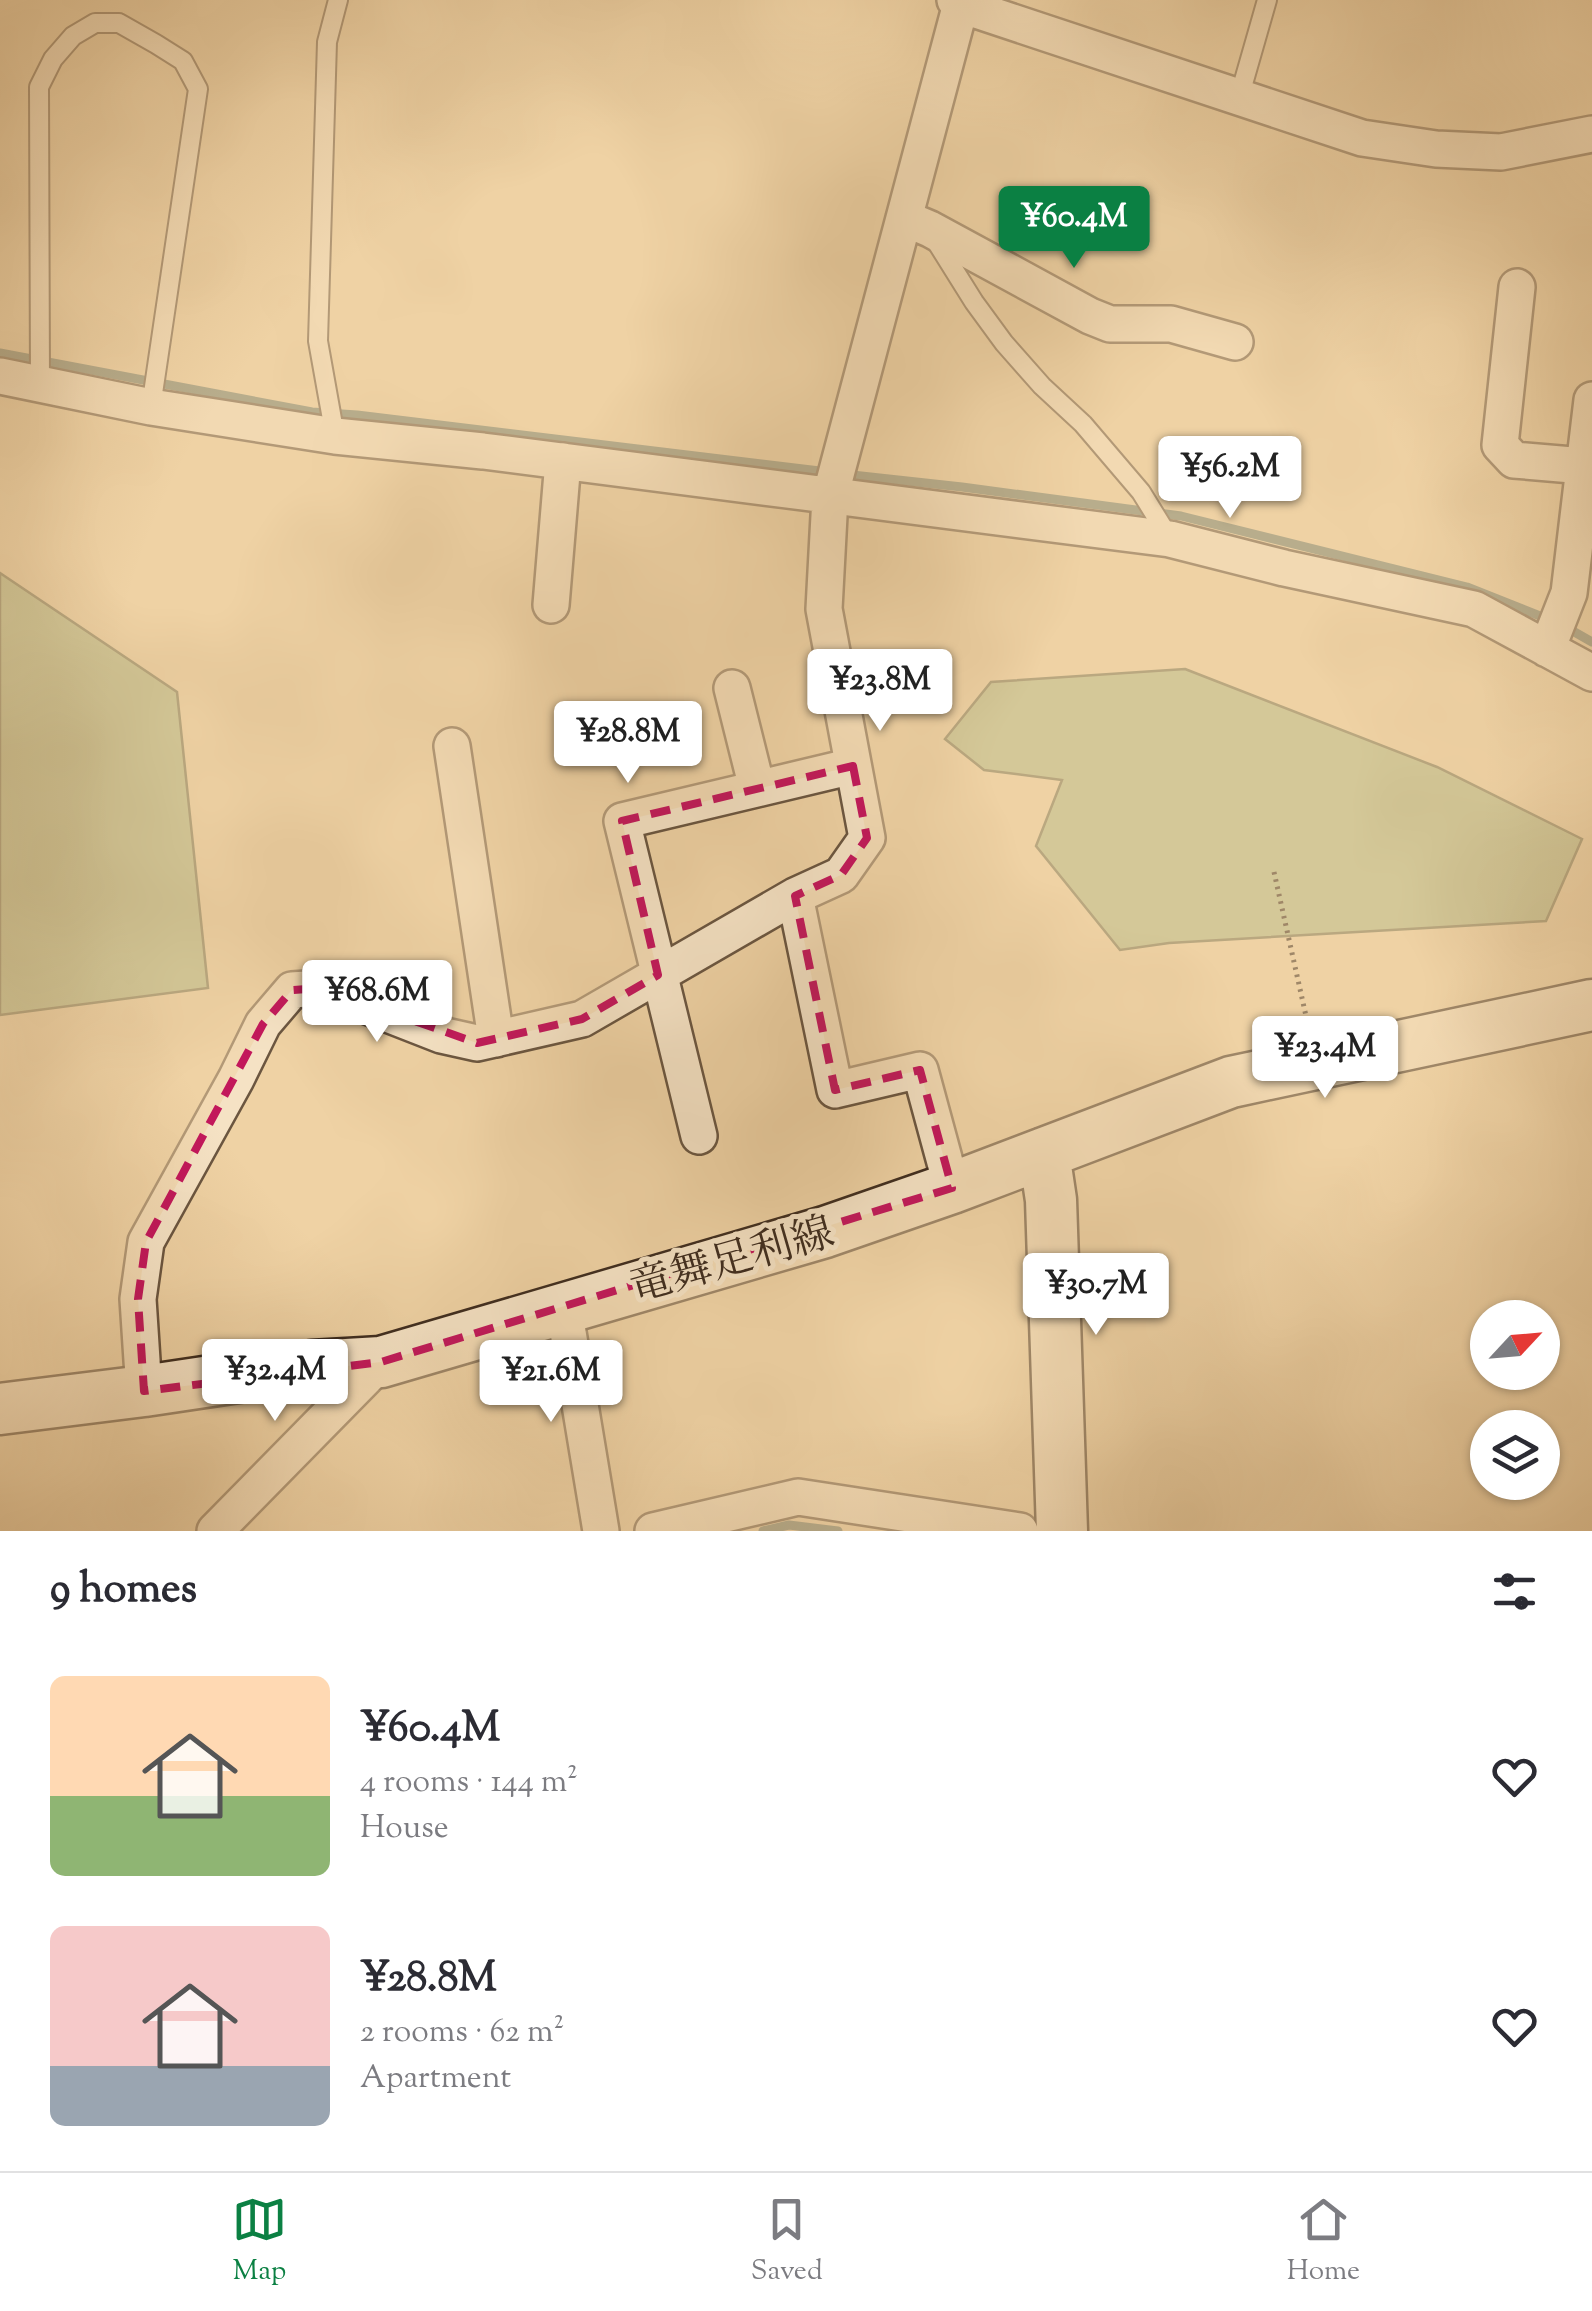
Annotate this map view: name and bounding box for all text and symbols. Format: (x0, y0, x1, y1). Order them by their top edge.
pin: ¥60.4M (993, 186, 1155, 271)
text: ¥60.4M (1021, 195, 1127, 241)
pin: ¥56.2M (1149, 436, 1311, 521)
text: ¥56.2M (1180, 445, 1280, 491)
pin: ¥23.8M (799, 649, 961, 734)
text: ¥23.8M (829, 658, 931, 704)
pin: ¥28.8M (547, 701, 709, 786)
text: ¥28.8M (576, 710, 680, 756)
pin: ¥68.6M (296, 960, 458, 1045)
text: ¥68.6M (324, 969, 430, 1015)
pin: ¥23.4M (1244, 1016, 1406, 1101)
text: ¥23.4M (1274, 1025, 1376, 1071)
street label: 竜舞足利線 (623, 1205, 842, 1321)
pin: ¥30.7M (1015, 1253, 1177, 1338)
text: ¥30.7M (1045, 1262, 1147, 1308)
north arrow (1470, 1300, 1560, 1390)
map controls (1470, 1300, 1560, 1500)
pin: ¥32.4M (194, 1339, 356, 1424)
pin: ¥21.6M (470, 1340, 632, 1425)
text: ¥32.4M (224, 1348, 326, 1394)
text: ¥21.6M (502, 1349, 600, 1395)
button: layers (1470, 1410, 1560, 1500)
text: 9 homes (50, 1561, 197, 1621)
icon: filters (1487, 1564, 1542, 1619)
text: ¥60.4M (360, 1700, 500, 1760)
icon: home (130, 1716, 250, 1836)
icon: heart (1487, 1749, 1542, 1804)
text: 4 rooms · 144 m² (360, 1760, 578, 1806)
text: House (360, 1806, 449, 1852)
text: ¥28.8M (360, 1950, 497, 2010)
icon: home (130, 1966, 250, 2086)
icon: heart (1487, 1999, 1542, 2054)
text: 2 rooms · 62 m² (360, 2010, 564, 2056)
text: Apartment (360, 2056, 511, 2102)
tab: Map (232, 2192, 287, 2292)
tab: Saved (751, 2192, 823, 2292)
tab: Home (1287, 2192, 1360, 2292)

